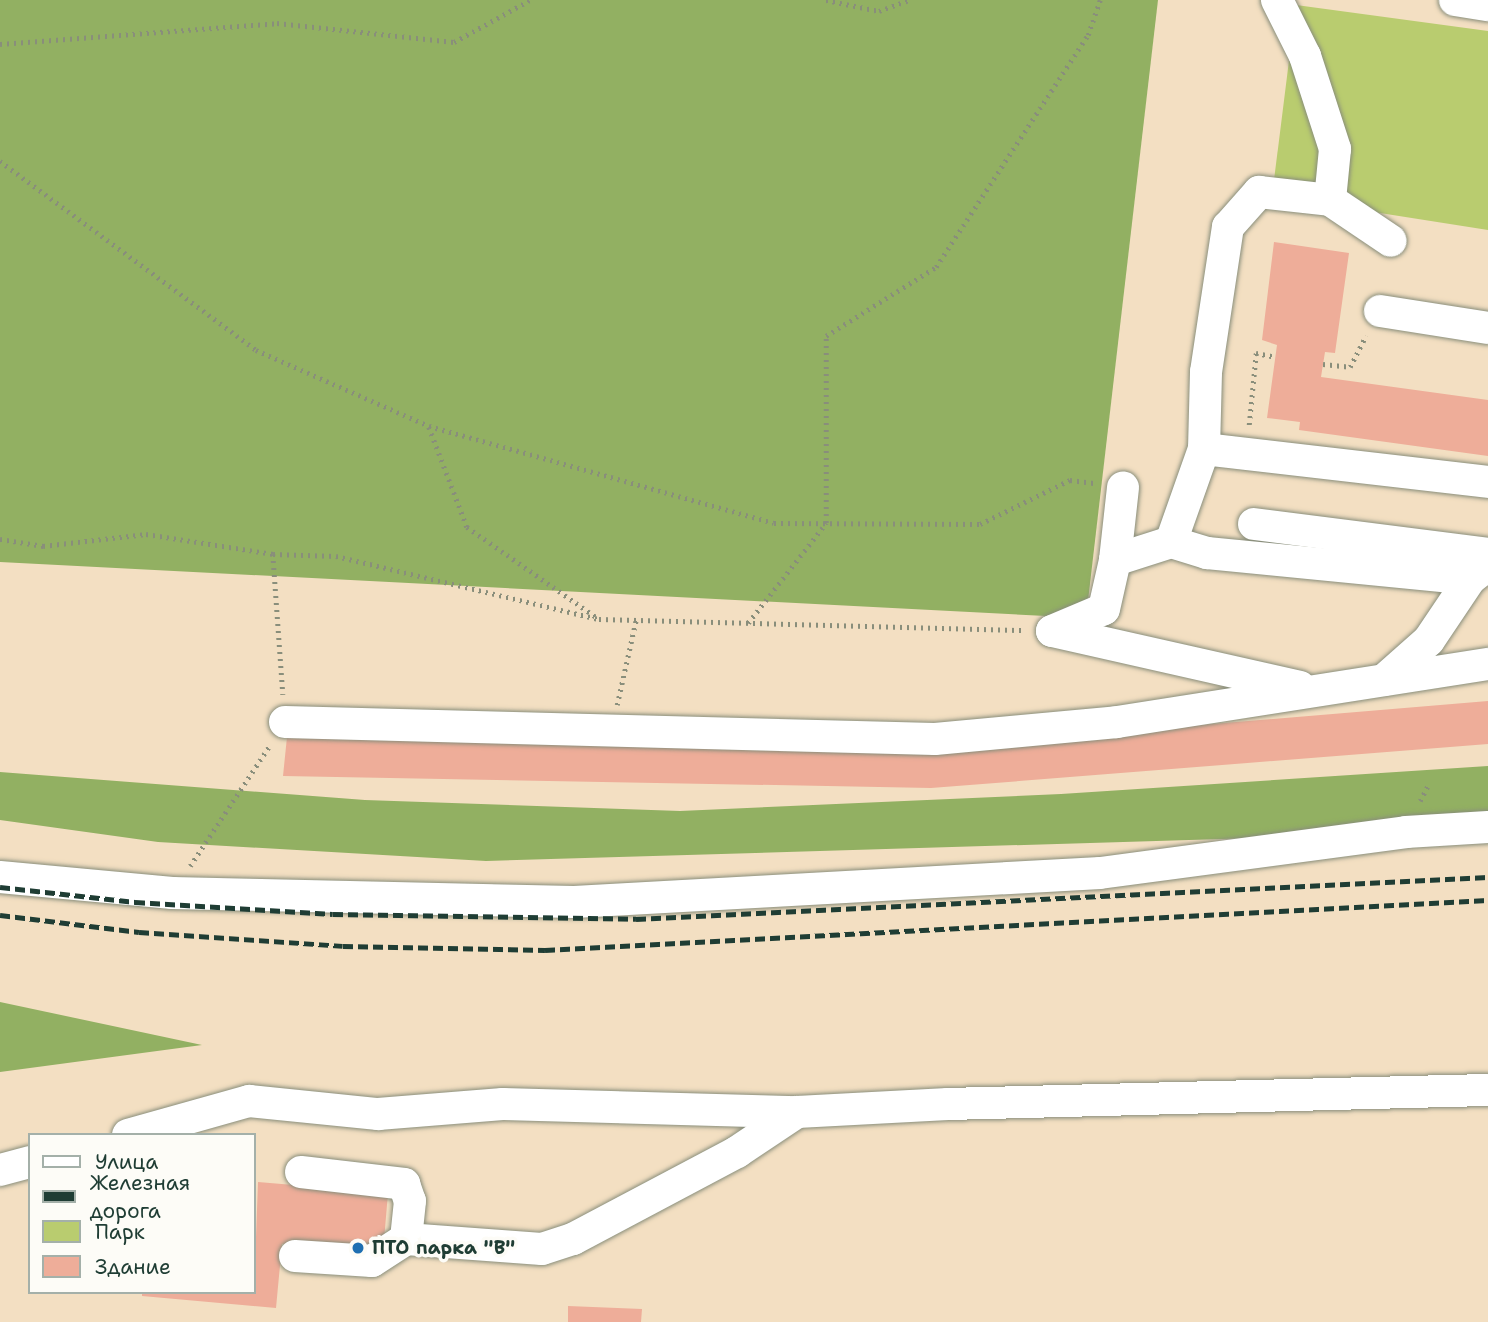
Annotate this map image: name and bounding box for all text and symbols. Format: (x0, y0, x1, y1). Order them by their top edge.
legend (28, 1133, 256, 1294)
text: Улица (95, 1148, 158, 1176)
text: Железная дорога (90, 1169, 190, 1225)
text: Парк (95, 1218, 145, 1246)
place label: ПТО парка "В" (372, 1237, 515, 1259)
marker: ПТО парка "В" (350, 1240, 366, 1256)
text: Здание (95, 1253, 171, 1281)

